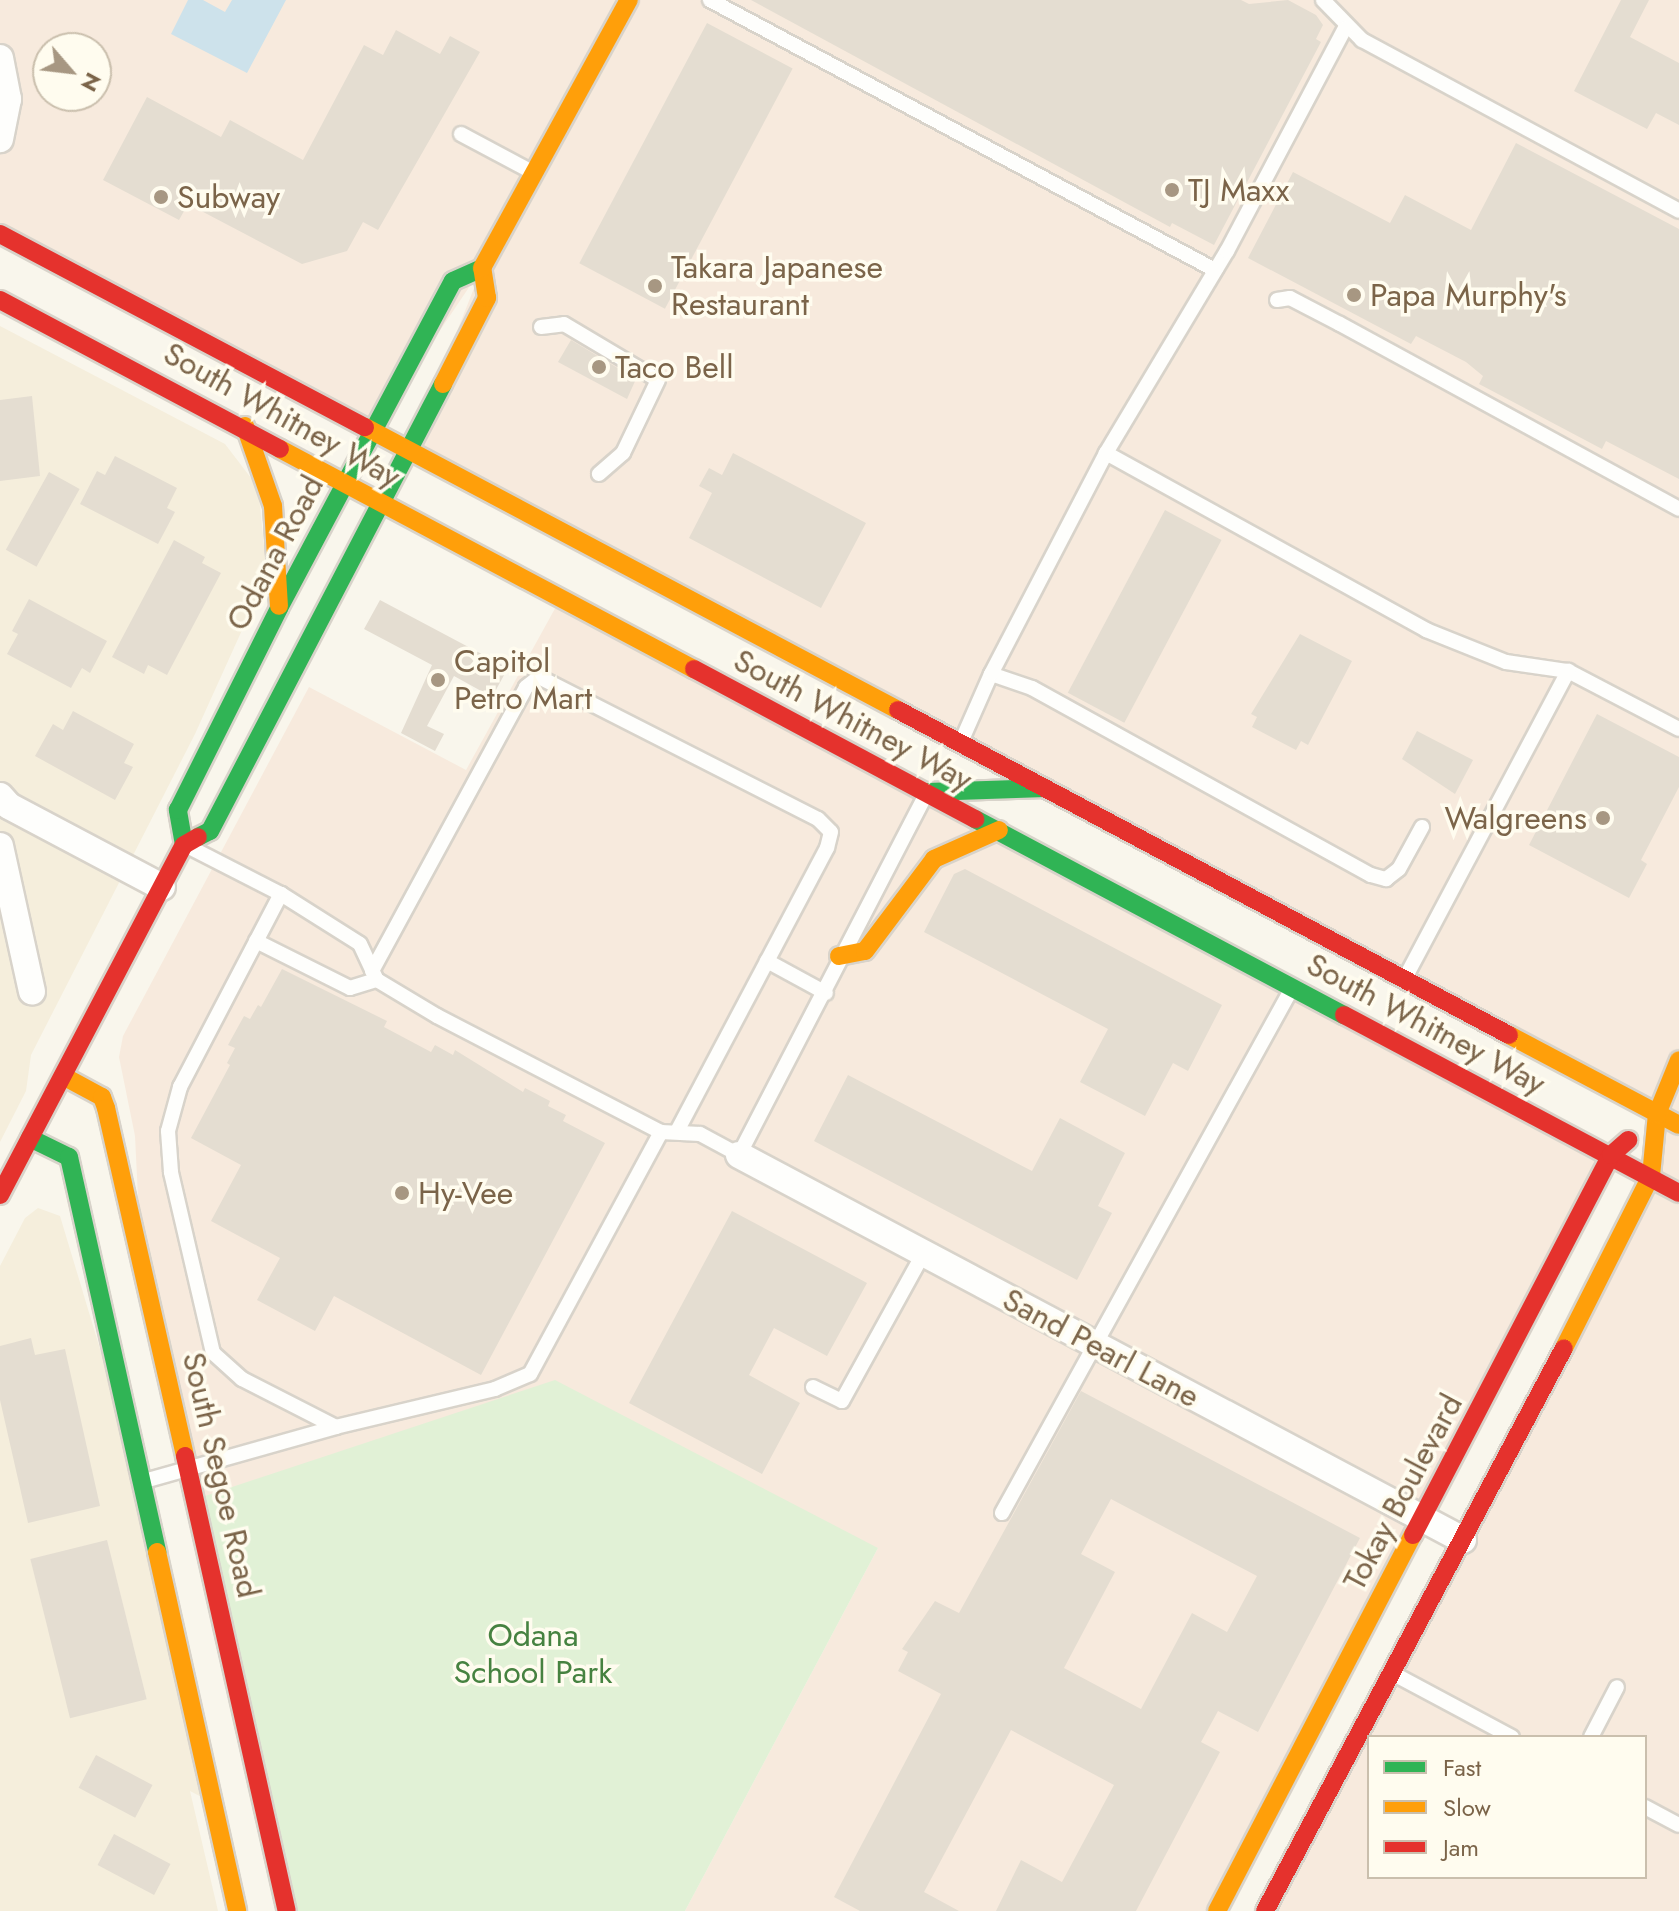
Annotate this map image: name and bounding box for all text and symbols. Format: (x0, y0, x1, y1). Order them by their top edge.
north arrow (32, 32, 112, 112)
text: N (73, 67, 110, 98)
place label: TJ Maxx (1188, 171, 1289, 209)
place label: Subway (177, 178, 280, 216)
marker: TJ Maxx (1163, 181, 1181, 199)
marker: Subway (152, 188, 170, 206)
place label: Takara Japanese Restaurant (671, 249, 883, 324)
place label: Papa Murphy's (1370, 276, 1567, 314)
marker: Takara Japanese Restaurant (646, 277, 664, 295)
marker: Papa Murphy's (1345, 286, 1363, 304)
street label: South Whitney Way (157, 334, 407, 496)
place label: Taco Bell (615, 348, 733, 386)
marker: Taco Bell (590, 358, 608, 376)
street label: Odana Road (218, 469, 332, 637)
street label: South Whitney Way (727, 641, 979, 799)
place label: Capitol Petro Mart (454, 643, 592, 718)
marker: Capitol Petro Mart (429, 671, 447, 689)
place label: Walgreens (1444, 799, 1587, 837)
marker: Walgreens (1594, 809, 1612, 827)
street label: South Whitney Way (1300, 945, 1552, 1103)
place label: Hy-Vee (418, 1174, 513, 1212)
marker: Hy-Vee (393, 1184, 411, 1202)
street label: Sand Pearl Lane (996, 1280, 1206, 1416)
street label: South Segoe Road (174, 1349, 268, 1601)
street label: Tokay Boulevard (1335, 1387, 1471, 1597)
park label: Odana School Park (454, 1617, 612, 1692)
legend (1367, 1735, 1647, 1879)
text: Fast (1443, 1750, 1481, 1785)
text: Slow (1443, 1790, 1491, 1825)
text: Jam (1443, 1830, 1479, 1865)

